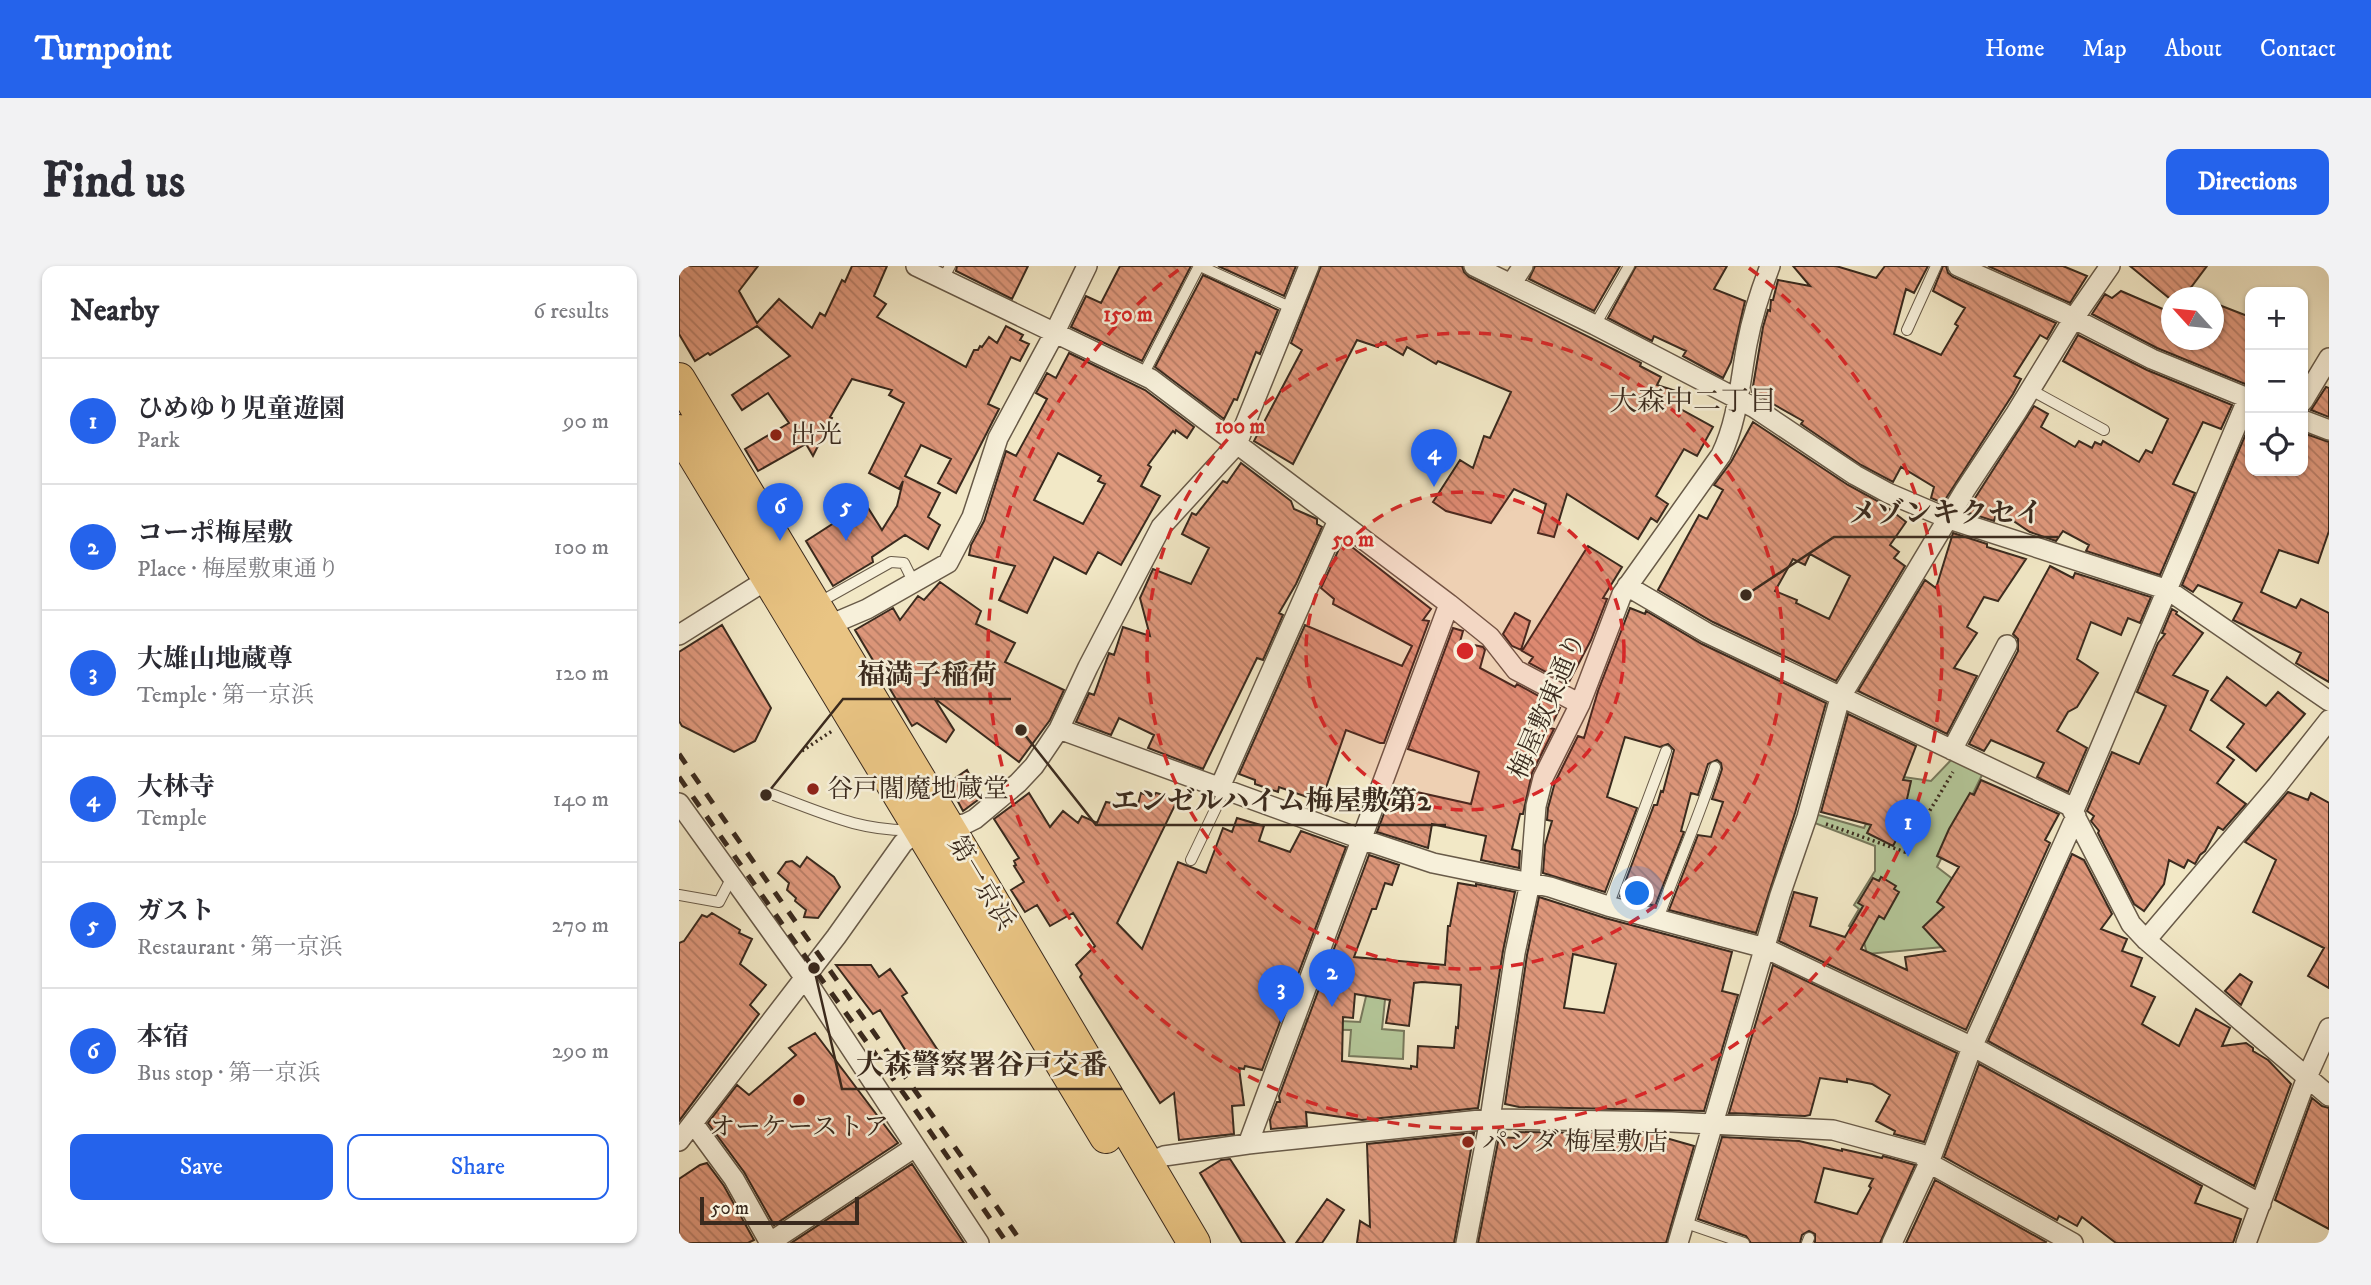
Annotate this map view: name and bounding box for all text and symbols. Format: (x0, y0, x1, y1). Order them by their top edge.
text: Turnpoint (35, 29, 172, 70)
text: Home (1985, 34, 2044, 64)
text: Map (2082, 34, 2127, 64)
text: About (2165, 34, 2222, 64)
text: Contact (2260, 34, 2336, 64)
button: Directions (2166, 149, 2329, 215)
text: Find us (42, 151, 185, 213)
north arrow (2161, 287, 2224, 350)
map controls (2245, 287, 2308, 476)
button: + (2245, 287, 2308, 350)
text: Nearby (70, 293, 159, 330)
text: 6 results (533, 297, 609, 326)
text: 150 m (1103, 302, 1153, 328)
button: − (2245, 350, 2308, 413)
district label: 大森中二丁目 (1609, 384, 1777, 419)
text: ひめゆり児童遊園 (137, 393, 345, 426)
text: 1 (89, 407, 97, 436)
text: 90 m (563, 407, 609, 436)
button: locate (2245, 413, 2308, 476)
text: 100 m (1215, 414, 1265, 440)
place label: 出光 (790, 419, 842, 452)
text: Park (137, 426, 180, 455)
marker: 出光 (768, 427, 784, 443)
pin: 4 (1411, 429, 1457, 487)
pin: 6 (757, 483, 803, 541)
pin: 5 (823, 483, 869, 541)
callout: メゾンキクセイ (1834, 488, 2058, 537)
text: メゾンキクセイ (1849, 496, 2043, 531)
text: コーポ梅屋敷 (137, 517, 293, 550)
text: 50 m (1331, 527, 1374, 553)
text: 2 (87, 533, 99, 562)
text: 100 m (554, 533, 609, 562)
text: Place · 梅屋敷東通り (137, 555, 340, 584)
street label: 梅屋敷東通り (1502, 628, 1594, 784)
centre of rings (1453, 639, 1477, 663)
text: 大雄山地蔵尊 (137, 643, 293, 676)
callout: 福満子稲荷 (843, 650, 1011, 699)
text: 福満子稲荷 (857, 658, 997, 693)
text: 3 (89, 659, 97, 688)
text: 120 m (555, 659, 609, 688)
text: Temple · 第一京浜 (137, 681, 314, 710)
text: 大林寺 (137, 771, 215, 804)
place label: 谷戸閻魔地蔵堂 (827, 773, 1009, 806)
callout: エンゼルハイム梅屋敷第2 (1096, 776, 1446, 825)
marker: 谷戸閻魔地蔵堂 (805, 781, 821, 797)
text: エンゼルハイム梅屋敷第2 (1111, 784, 1431, 819)
text: 4 (86, 785, 100, 814)
text: 140 m (553, 785, 609, 814)
pin: 1 (1885, 799, 1931, 857)
text: Temple (137, 804, 207, 833)
street label: 第一京浜 (940, 830, 1022, 936)
your location (1620, 876, 1654, 910)
text: ガスト (137, 895, 215, 928)
text: 5 (87, 911, 99, 940)
text: 270 m (552, 911, 609, 940)
text: Restaurant · 第一京浜 (137, 933, 343, 962)
pin: 2 (1309, 949, 1355, 1007)
pin: 3 (1258, 965, 1304, 1023)
text: 本宿 (137, 1021, 189, 1054)
text: 6 (87, 1037, 99, 1066)
text: 290 m (552, 1037, 609, 1066)
callout: 大森警察署谷戸交番 (842, 1040, 1122, 1089)
text: 大森警察署谷戸交番 (856, 1048, 1108, 1083)
text: Bus stop · 第一京浜 (137, 1059, 320, 1088)
marker: オーケーストア (791, 1092, 807, 1108)
place label: オーケーストア (709, 1111, 889, 1144)
place label: パンダ 梅屋敷店 (1482, 1126, 1669, 1159)
button: Save (70, 1134, 333, 1200)
button: Share (347, 1134, 609, 1200)
marker: パンダ 梅屋敷店 (1460, 1134, 1476, 1150)
scale bar (700, 1194, 859, 1226)
text: 50 m (711, 1197, 749, 1220)

